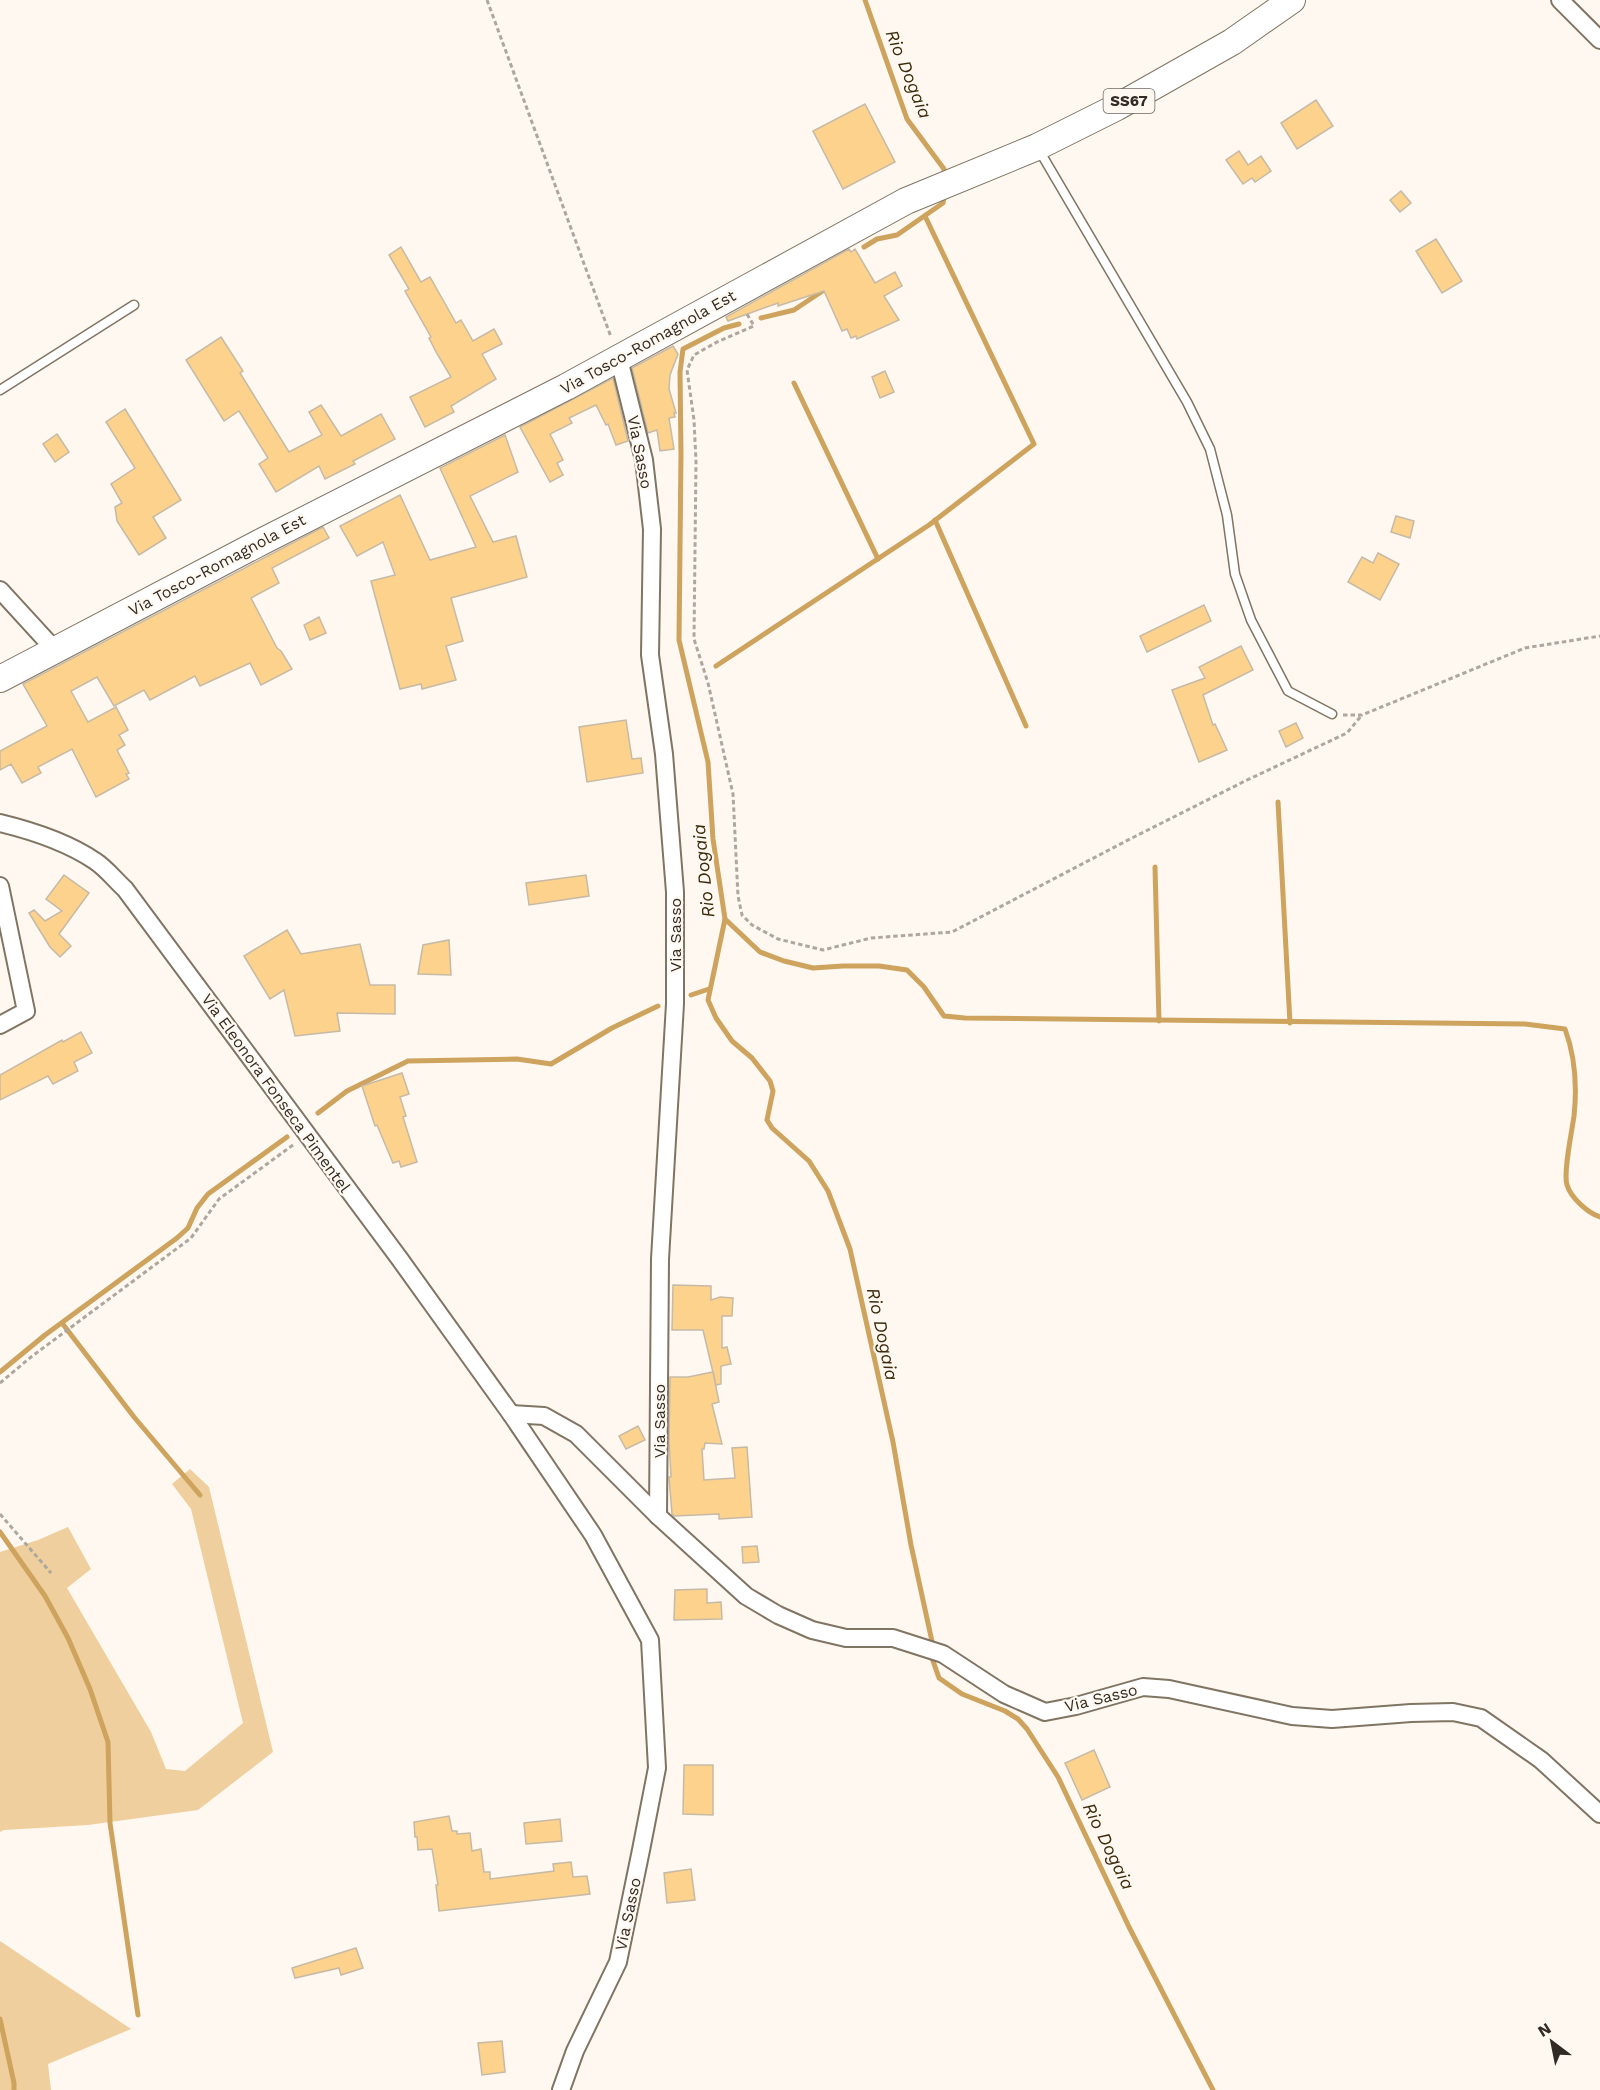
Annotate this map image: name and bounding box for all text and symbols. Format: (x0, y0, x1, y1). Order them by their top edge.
water label: Rio Dogaia (882, 26, 936, 122)
road number: SS67 (1104, 89, 1154, 113)
street label: Via Tosco-Romagnola Est (557, 286, 739, 398)
street label: Via Sasso (624, 414, 656, 490)
street label: Via Tosco-Romagnola Est (125, 510, 309, 620)
water label: Rio Dogaia (688, 823, 718, 919)
street label: Via Sasso (666, 898, 685, 972)
street label: Via Eleonora Fonseca Pimentel (198, 990, 355, 1196)
water label: Rio Dogaia (863, 1286, 903, 1382)
street label: Via Sasso (650, 1384, 669, 1458)
street label: Via Sasso (1063, 1680, 1139, 1716)
water label: Rio Dogaia (1079, 1799, 1139, 1893)
street label: Via Sasso (611, 1876, 645, 1952)
north arrow (1522, 2012, 1582, 2072)
text: N (1534, 2019, 1554, 2041)

